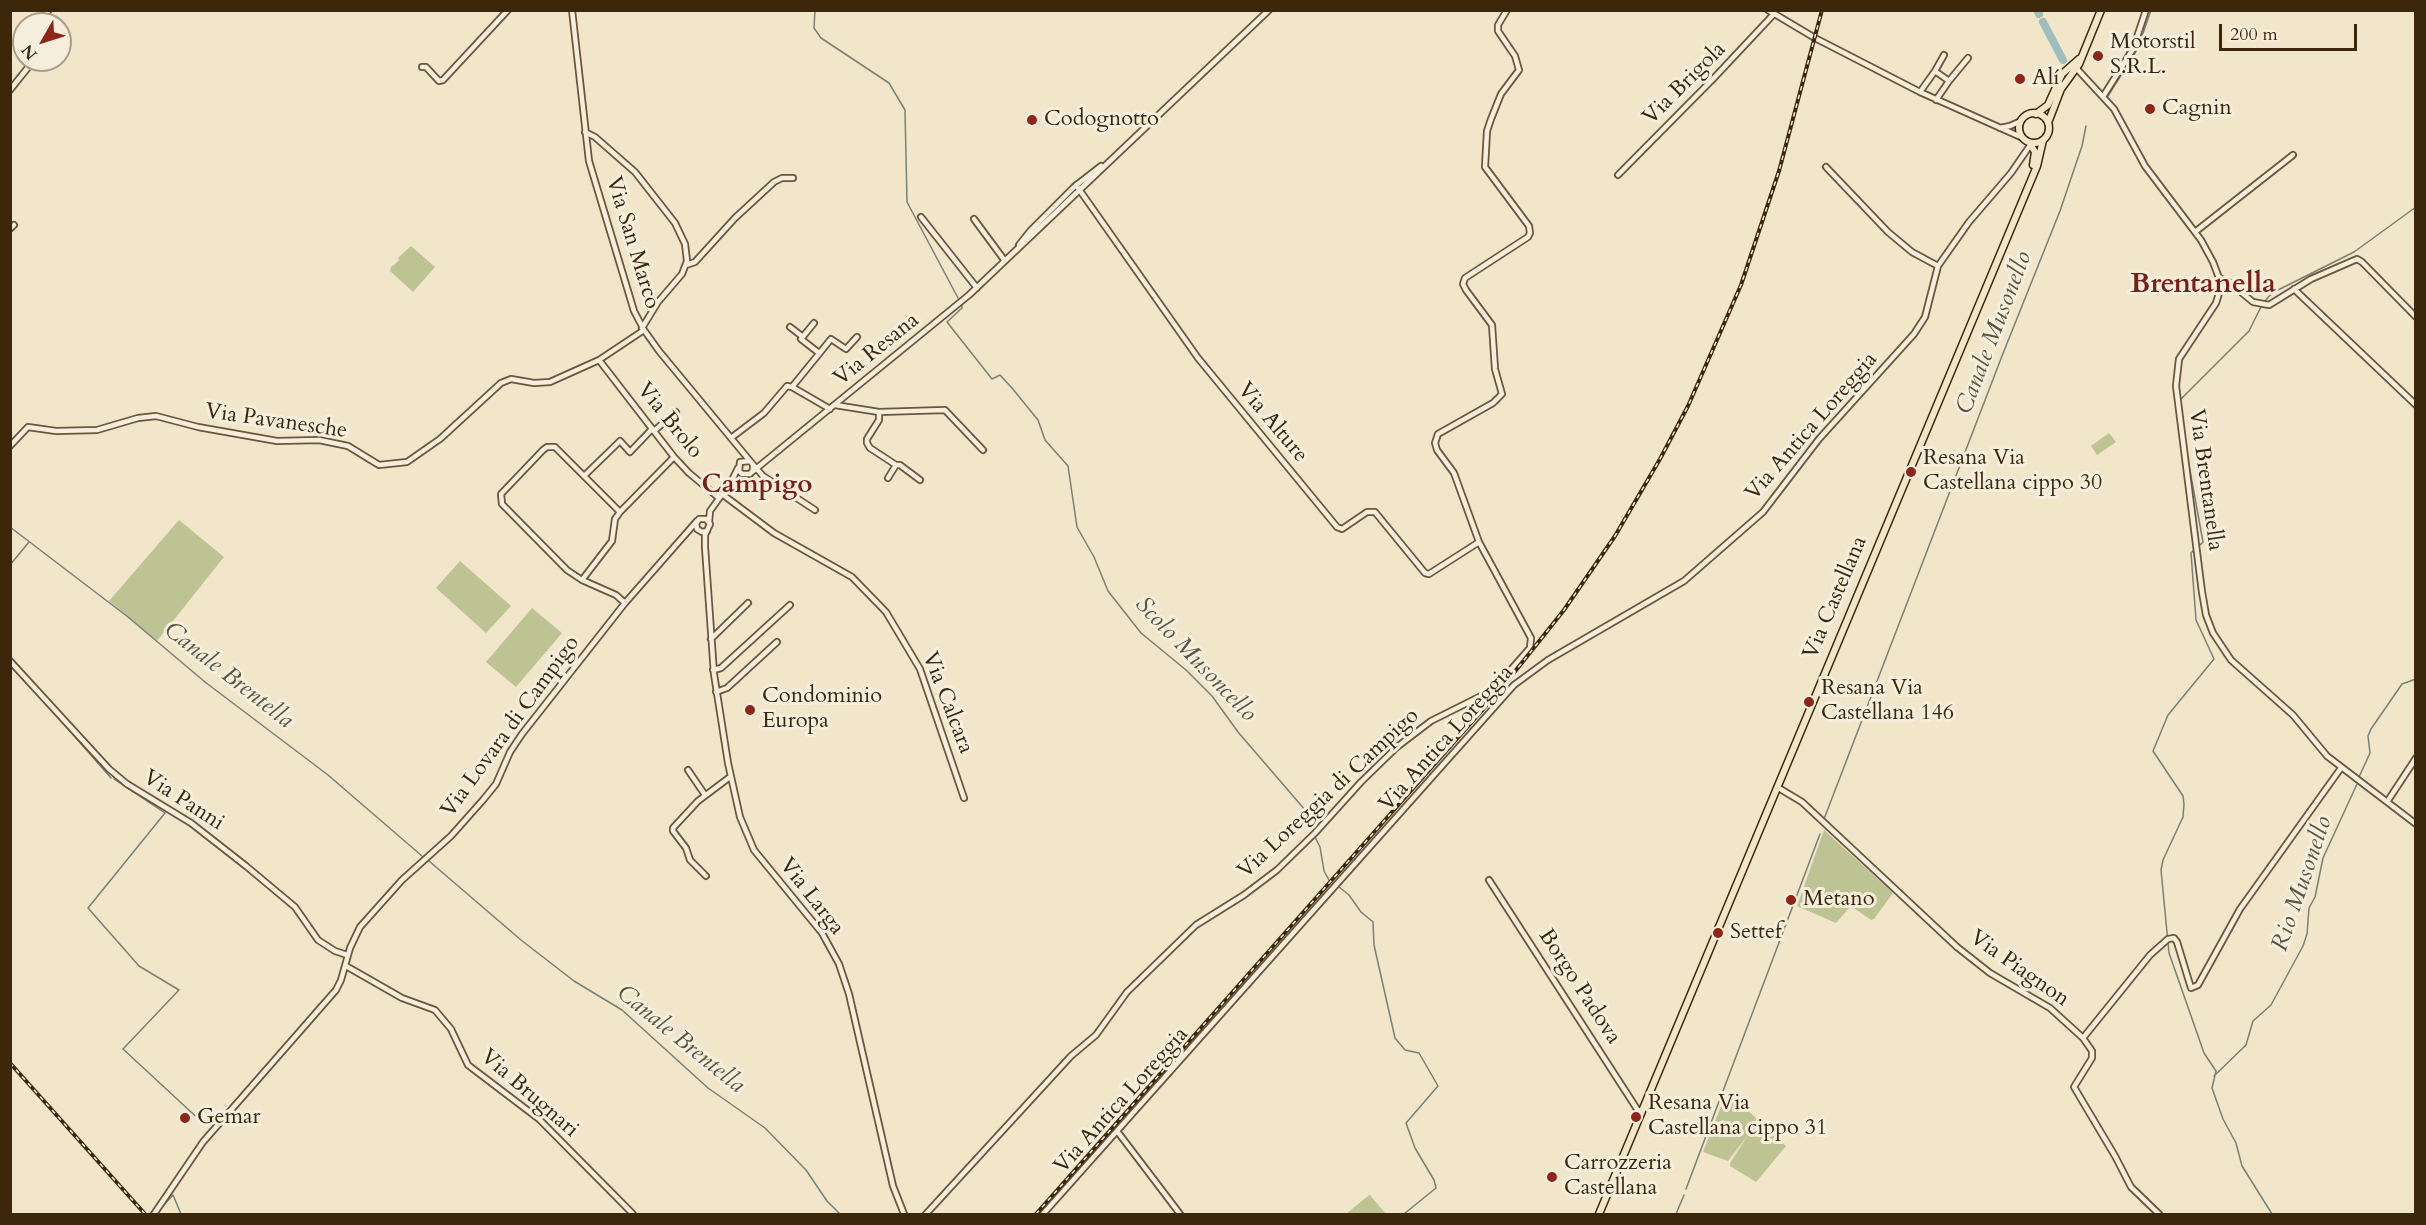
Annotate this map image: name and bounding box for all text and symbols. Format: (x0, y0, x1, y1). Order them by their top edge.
north arrow (12, 12, 72, 72)
scale bar (2222, 12, 2360, 50)
text: 200 m (2230, 22, 2278, 47)
place label: Motorstil S.R.L. (2110, 30, 2196, 82)
street label: Via Brigola (1638, 37, 1732, 131)
text: N (17, 40, 42, 64)
marker: Motorstil S.R.L. (2091, 49, 2105, 63)
place label: Alí (2032, 66, 2059, 92)
marker: Alí (2013, 72, 2027, 86)
place label: Cagnin (2162, 96, 2232, 122)
marker: Cagnin (2143, 102, 2157, 116)
place label: Codognotto (1044, 107, 1159, 133)
marker: Codognotto (1025, 113, 1039, 127)
street label: Via San Marco (599, 174, 665, 312)
water label: Canale Musonello (1951, 248, 2039, 418)
district label: Brentanella (2130, 269, 2276, 303)
street label: Via Resana (829, 308, 925, 392)
street label: Via Antica Loreggia (1740, 347, 1884, 507)
street label: Via Brolo (630, 378, 708, 464)
street label: Via Alture (1231, 378, 1313, 468)
street label: Via Pavanesche (203, 399, 349, 445)
street label: Via Brentanella (2182, 407, 2228, 553)
place label: Resana Via Castellana cippo 30 (1923, 446, 2102, 498)
marker: Resana Via Castellana cippo 30 (1904, 465, 1918, 479)
district label: Campigo (702, 470, 812, 502)
street label: Via Castellana (1798, 532, 1874, 664)
water label: Scolo Musoncello (1128, 591, 1262, 729)
water label: Canale Brentella (157, 616, 299, 736)
street label: Via Lovara di Campigo (436, 631, 586, 823)
street label: Via Calcara (916, 648, 978, 758)
street label: Via Antica Loreggia (1374, 660, 1520, 818)
place label: Resana Via Castellana 146 (1821, 676, 1954, 728)
place label: Condominio Europa (762, 684, 882, 736)
marker: Resana Via Castellana 146 (1802, 695, 1816, 709)
marker: Condominio Europa (743, 703, 757, 717)
street label: Via Loreggia di Campigo (1233, 703, 1425, 885)
street label: Via Panni (137, 765, 229, 837)
water label: Rio Musonello (2266, 813, 2340, 955)
street label: Via Larga (773, 853, 849, 941)
place label: Metano (1803, 887, 1875, 913)
marker: Metano (1784, 893, 1798, 907)
place label: Settef (1730, 920, 1782, 946)
street label: Borgo Padova (1532, 925, 1626, 1049)
street label: Via Piagnon (1964, 925, 2074, 1013)
marker: Settef (1711, 926, 1725, 940)
water label: Canale Brentella (610, 980, 750, 1100)
street label: Via Antica Loreggia (1049, 1022, 1195, 1180)
street label: Via Brugnari (475, 1044, 583, 1144)
place label: Resana Via Castellana cippo 31 (1648, 1091, 1827, 1142)
place label: Gemar (197, 1105, 261, 1131)
marker: Resana Via Castellana cippo 31 (1629, 1110, 1643, 1124)
marker: Gemar (178, 1111, 192, 1125)
place label: Carrozzeria Castellana (1564, 1151, 1672, 1202)
marker: Carrozzeria Castellana (1545, 1170, 1559, 1184)

